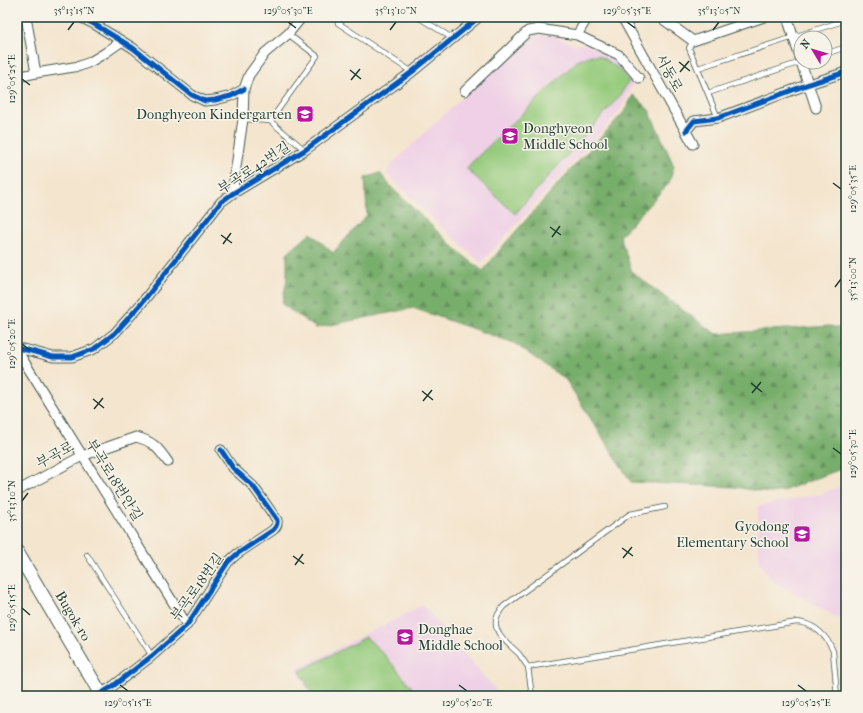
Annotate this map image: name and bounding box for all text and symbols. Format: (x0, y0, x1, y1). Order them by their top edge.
text: 35°13'15"N (53, 5, 95, 17)
text: 129°05'30"E (263, 5, 313, 17)
text: 35°13'10"N (375, 5, 418, 17)
text: 129°05'35"E (603, 5, 651, 17)
text: 35°13'05"N (697, 5, 741, 17)
north arrow (793, 30, 833, 70)
text: N (798, 36, 814, 51)
street label: 서동로 (652, 51, 686, 95)
text: 129°05'25"E (6, 54, 18, 104)
school or university icon: Donghyeon Kindergarten (295, 104, 315, 124)
place label: Donghyeon Kindergarten (136, 106, 292, 123)
place label: Donghyeon Middle School (523, 120, 608, 153)
school or university icon: Donghyeon Middle School (500, 126, 520, 146)
street label: 부곡로42번길 (215, 138, 293, 198)
text: 129°05'35"E (847, 165, 859, 213)
text: 35°13'00"N (847, 256, 859, 301)
text: 129°05'20"E (6, 319, 18, 369)
text: 129°05'30"E (847, 429, 859, 479)
street label: 부곡로18번안길 (82, 436, 146, 524)
street label: 부곡로 (33, 438, 77, 472)
text: 35°13'10"N (6, 479, 18, 522)
place label: Gyodong Elementary School (676, 518, 790, 551)
school or university icon: Gyodong Elementary School (792, 524, 812, 544)
street label: 부곡로18번길 (167, 550, 227, 624)
text: 129°05'15"E (6, 584, 18, 632)
street label: Bugok-ro (51, 588, 95, 644)
place label: Donghae Middle School (418, 621, 503, 654)
school or university icon: Donghae Middle School (395, 627, 415, 647)
text: 129°05'15"E (104, 697, 152, 709)
text: 129°05'20"E (442, 697, 492, 709)
text: 129°05'25"E (781, 697, 831, 709)

